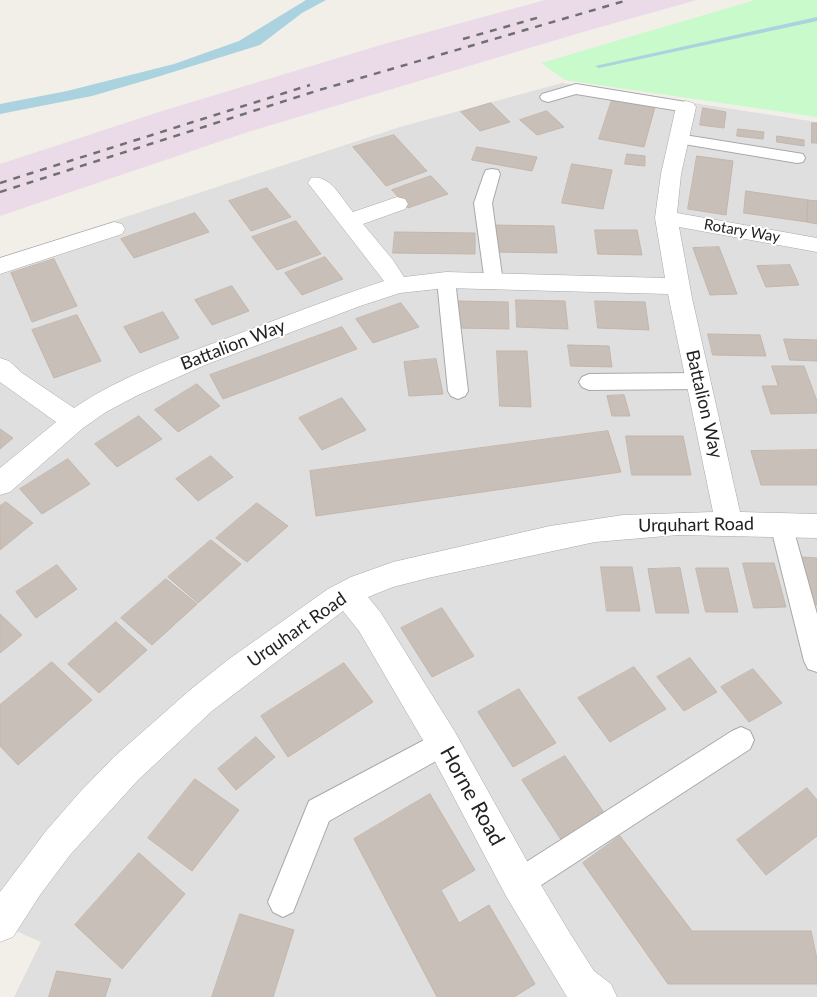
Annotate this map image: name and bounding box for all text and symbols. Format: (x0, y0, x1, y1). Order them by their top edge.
street label: Rotary Way (703, 215, 781, 247)
street label: Battalion Way (177, 315, 289, 375)
street label: Battalion Way (681, 348, 727, 460)
street label: Urquhart Road (638, 513, 754, 537)
street label: Urquhart Road (243, 588, 351, 672)
street label: Horne Road (434, 742, 510, 850)

